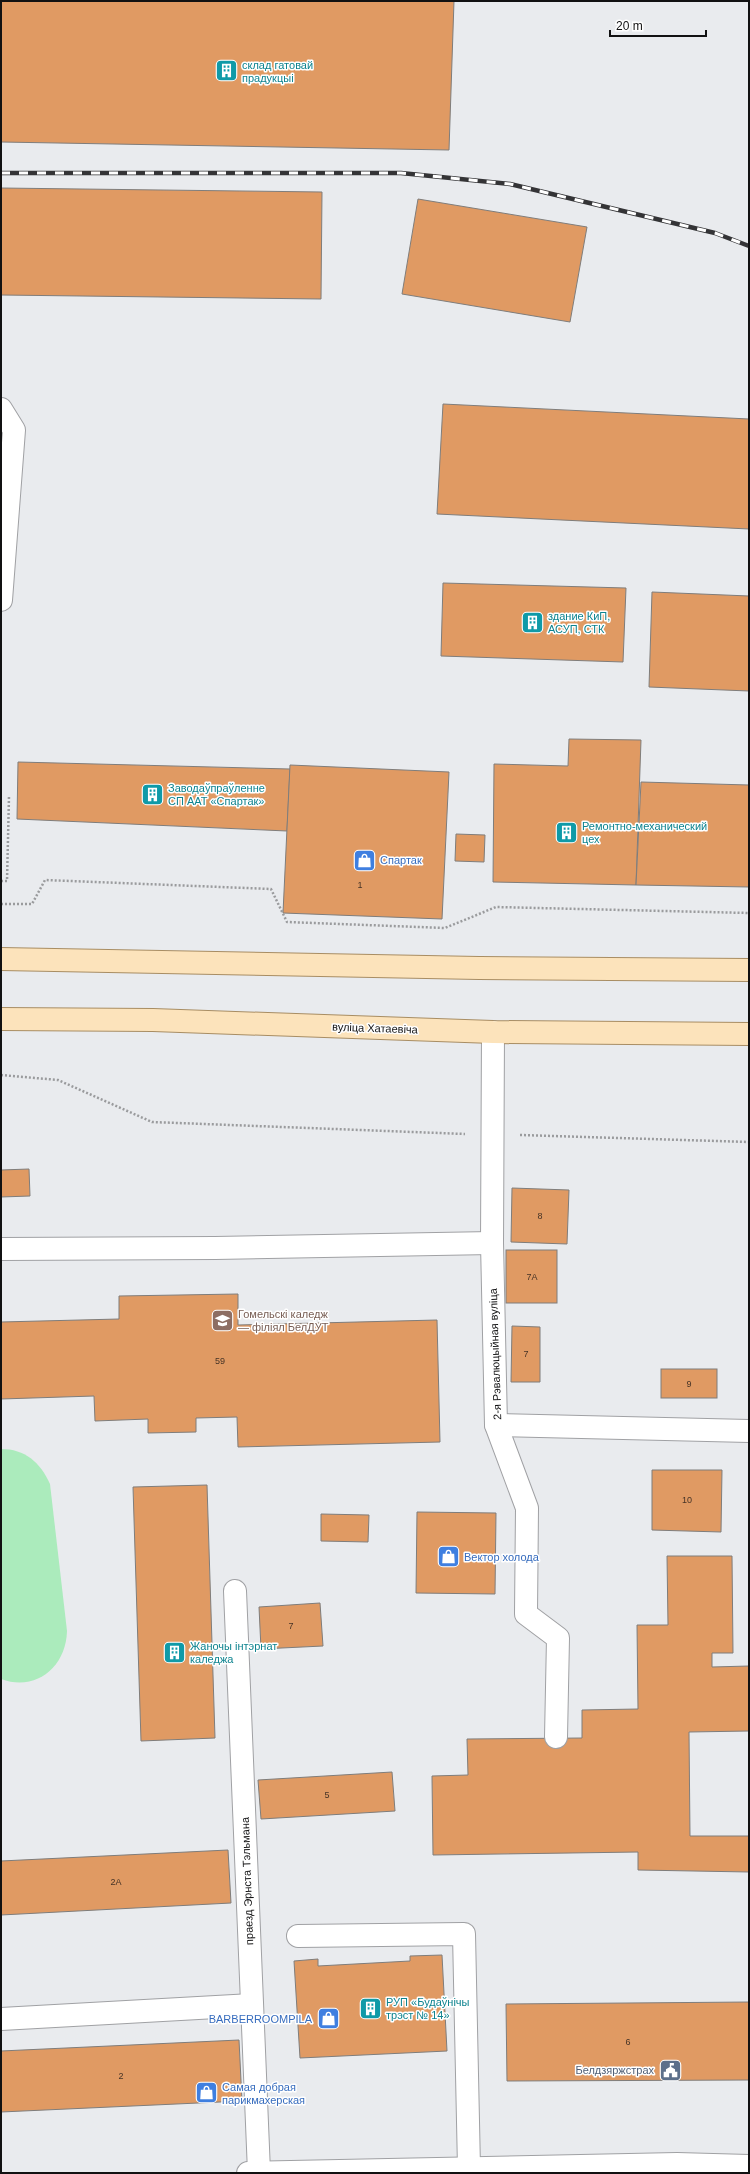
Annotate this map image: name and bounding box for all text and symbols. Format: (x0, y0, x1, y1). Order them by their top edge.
scale bar (610, 12, 706, 38)
text: 20 m (616, 19, 643, 33)
building icon: склад гатовай прадукцыі (213, 58, 239, 84)
place label: склад гатовай прадукцыі (242, 59, 313, 84)
building icon: здание КиП, АСУП, СТК (520, 609, 546, 635)
place label: здание КиП, АСУП, СТК (548, 610, 610, 635)
building icon: Заводаўпраўленне СП ААТ «Спартак» (140, 781, 166, 807)
place label: Заводаўпраўленне СП ААТ «Спартак» (168, 782, 265, 807)
building icon: Ремонтно-механический цех (553, 819, 579, 845)
place label: Ремонтно-механический цех (582, 820, 707, 845)
shop icon: Спартак (352, 847, 378, 873)
place label: Спартак (380, 854, 422, 866)
house number: 1 (357, 880, 363, 890)
street label: вуліца Хатаевіча (332, 1021, 419, 1036)
house number: 8 (537, 1211, 543, 1221)
house number: 7А (526, 1272, 538, 1282)
street label: 2-я Рэвалюцыйная вуліца (487, 1287, 503, 1420)
school or university icon: Гомельскі каледж — філіял БелДУТ (210, 1307, 236, 1333)
place label: Гомельскі каледж — філіял БелДУТ (238, 1308, 329, 1333)
house number: 7 (523, 1349, 529, 1359)
house number: 59 (215, 1356, 225, 1366)
house number: 9 (686, 1379, 692, 1389)
house number: 10 (682, 1495, 692, 1505)
shop icon: Вектор холода (436, 1544, 462, 1570)
place label: Вектор холода (464, 1551, 540, 1563)
house number: 7 (288, 1621, 294, 1631)
building icon: Жаночы інтэрнат каледжа (162, 1639, 188, 1665)
place label: Жаночы інтэрнат каледжа (190, 1640, 277, 1665)
house number: 5 (324, 1790, 330, 1800)
street label: праезд Эрнста Тэльмана (239, 1816, 255, 1945)
house number: 2А (110, 1877, 122, 1887)
building icon: РУП «Будаўнічы трэст № 14» (358, 1995, 384, 2021)
place label: РУП «Будаўнічы трэст № 14» (386, 1996, 470, 2021)
shop icon: BARBERROOMPILA (315, 2006, 341, 2032)
place label: BARBERROOMPILA (209, 2013, 313, 2025)
house number: 6 (625, 2037, 631, 2047)
public building icon: Белдзяржстрах (657, 2057, 683, 2083)
place label: Белдзяржстрах (575, 2064, 654, 2076)
house number: 2 (118, 2071, 124, 2081)
shop icon: Самая добрая парикмахерская (193, 2080, 219, 2106)
place label: Самая добрая парикмахерская (222, 2081, 305, 2106)

